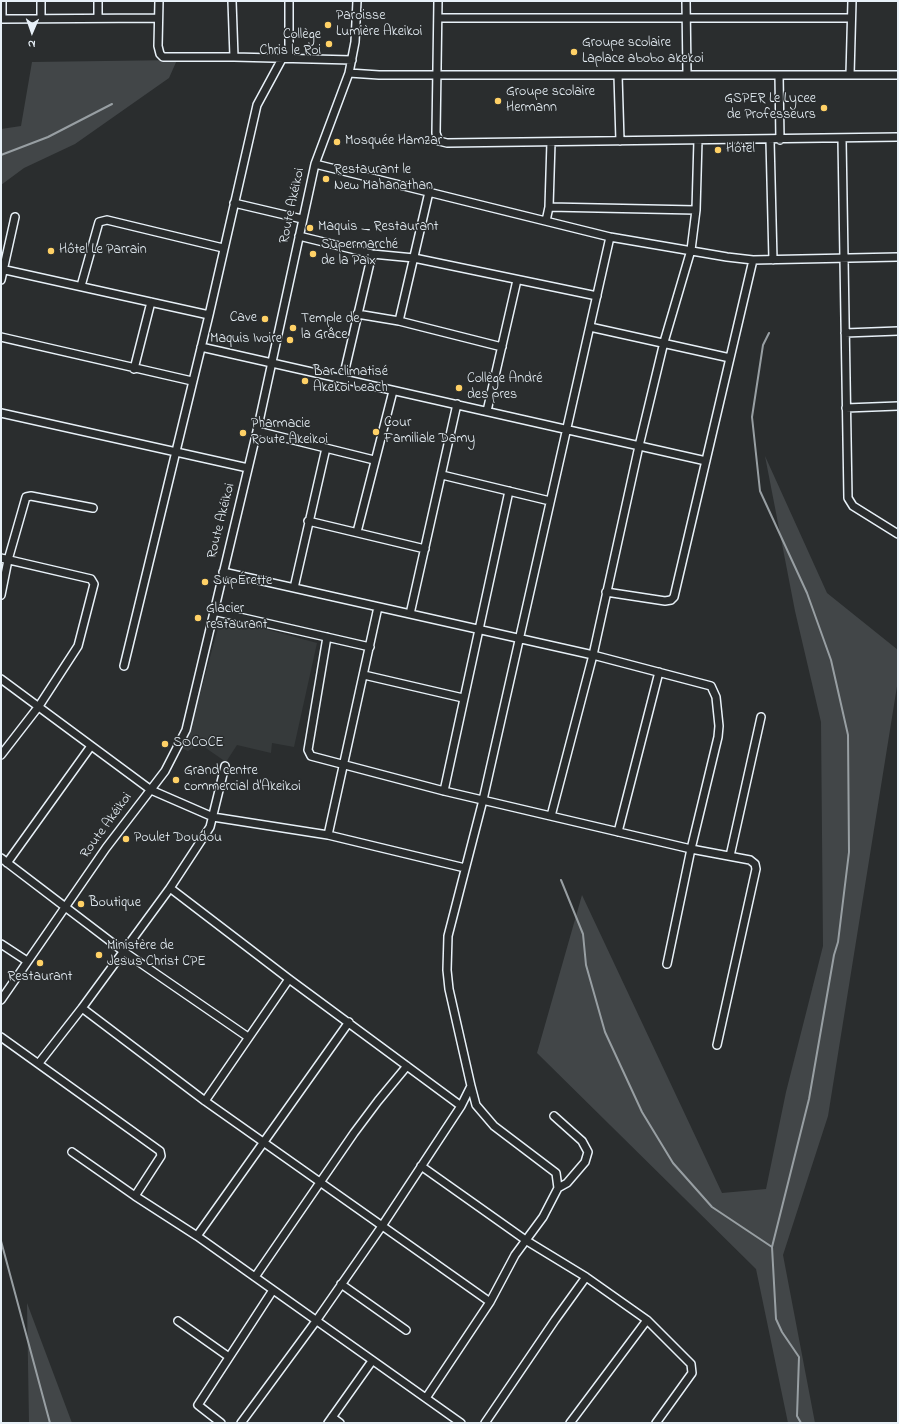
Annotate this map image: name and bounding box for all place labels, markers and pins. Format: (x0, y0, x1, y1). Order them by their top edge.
place label: Paroisse Lumière Akeikoi (336, 9, 422, 42)
marker: Paroisse Lumière Akeikoi (323, 20, 333, 30)
place label: Collège Chris le Roi (260, 28, 321, 60)
place label: Groupe scolaire Laplace abobo akekoi (582, 36, 704, 68)
marker: Collège Chris le Roi (324, 39, 334, 49)
marker: Groupe scolaire Laplace abobo akekoi (569, 47, 579, 57)
place label: Groupe scolaire Hermann (506, 85, 595, 118)
place label: GSPER Le Lycee de Professeurs (724, 92, 816, 124)
marker: Groupe scolaire Hermann (493, 96, 503, 106)
marker: GSPER Le Lycee de Professeurs (819, 103, 829, 113)
place label: Mosquée Hamzar (345, 134, 442, 150)
marker: Mosquée Hamzar (332, 137, 342, 147)
place label: Hôtel (726, 142, 755, 158)
marker: Hôtel (713, 145, 723, 155)
place label: Restaurant le New Mahanathan (334, 163, 433, 196)
marker: Restaurant le New Mahanathan (321, 174, 331, 184)
place label: Maquis _ Restaurant (318, 220, 439, 236)
marker: Maquis _ Restaurant (305, 223, 315, 233)
place label: Supermarché de la Paix (321, 238, 398, 270)
place label: Hôtel Le Parrain (59, 243, 147, 259)
marker: Hôtel Le Parrain (46, 246, 56, 256)
marker: Supermarché de la Paix (308, 249, 318, 259)
place label: Cave (230, 311, 257, 327)
place label: Temple de la Grâce (301, 312, 360, 344)
marker: Cave (260, 314, 270, 324)
marker: Temple de la Grâce (288, 323, 298, 333)
place label: Maquis Ivoire (210, 332, 282, 348)
marker: Maquis Ivoire (285, 335, 295, 345)
place label: Bar climatisé Akekoi beach (313, 365, 388, 398)
place label: Collège André des pres (467, 372, 543, 404)
marker: Bar climatisé Akekoi beach (300, 376, 310, 386)
marker: Collège André des pres (454, 383, 464, 393)
place label: Cour Familiale Damy (384, 416, 475, 448)
place label: Pharmacie Route Akeikoi (251, 417, 328, 450)
marker: Cour Familiale Damy (371, 427, 381, 437)
marker: Pharmacie Route Akeikoi (238, 428, 248, 438)
place label: SupÉrette (213, 574, 272, 590)
marker: SupÉrette (200, 577, 210, 587)
place label: Glacier restaurant (206, 602, 267, 634)
marker: Glacier restaurant (193, 613, 203, 623)
place label: SOCOCE (173, 736, 224, 752)
marker: SOCOCE (160, 739, 170, 749)
place label: Grand centre commercial d'Akeikoi (184, 764, 301, 796)
marker: Grand centre commercial d'Akeikoi (171, 775, 181, 785)
place label: Poulet Doudou (134, 831, 222, 847)
marker: Poulet Doudou (121, 834, 131, 844)
place label: Boutique (89, 896, 141, 912)
marker: Boutique (76, 899, 86, 909)
place label: Ministère de Jesus Christ CPE (107, 939, 206, 972)
marker: Ministère de Jesus Christ CPE (94, 950, 104, 960)
marker: Restaurant (35, 958, 45, 968)
place label: Restaurant (8, 970, 72, 986)

